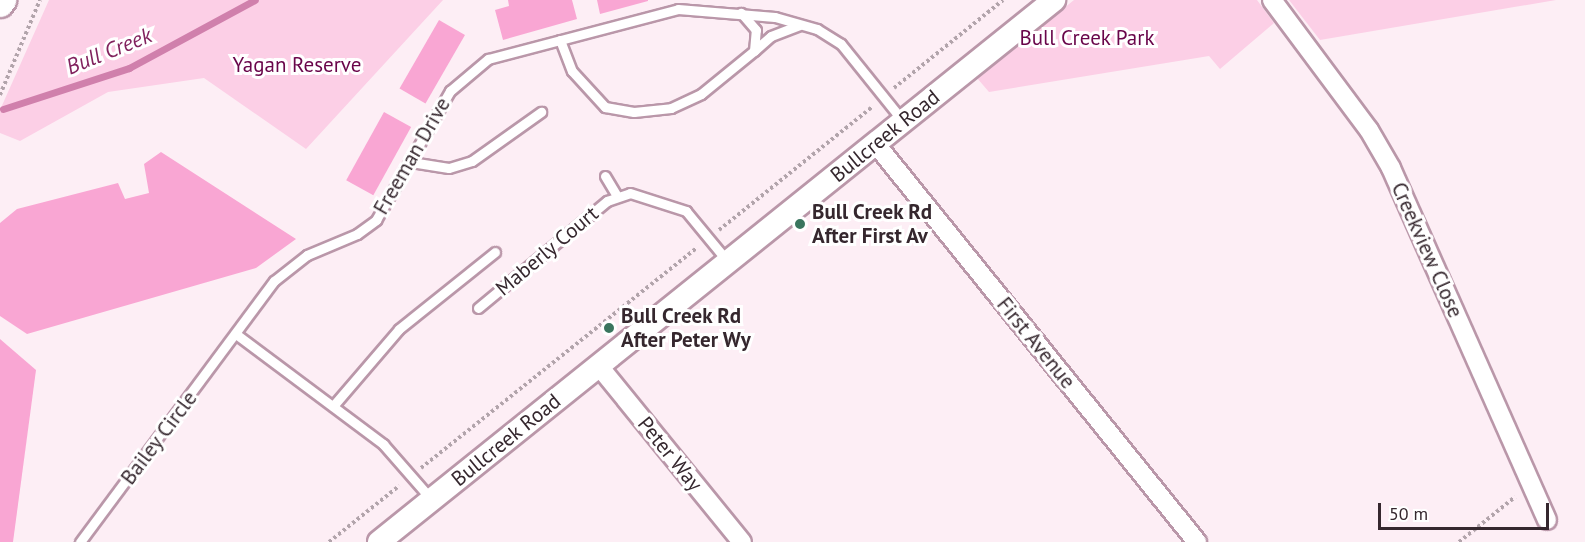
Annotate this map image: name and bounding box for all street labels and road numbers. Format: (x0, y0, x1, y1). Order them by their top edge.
street label: Bullcreek Road (825, 84, 945, 188)
street label: Freeman Drive (368, 93, 456, 219)
street label: Creekview Close (1386, 178, 1468, 322)
street label: Maberly Court (490, 201, 604, 301)
street label: First Avenue (991, 292, 1081, 394)
street label: Bailey Circle (116, 386, 202, 490)
street label: Bullcreek Road (446, 388, 566, 492)
street label: Peter Way (632, 412, 708, 496)

